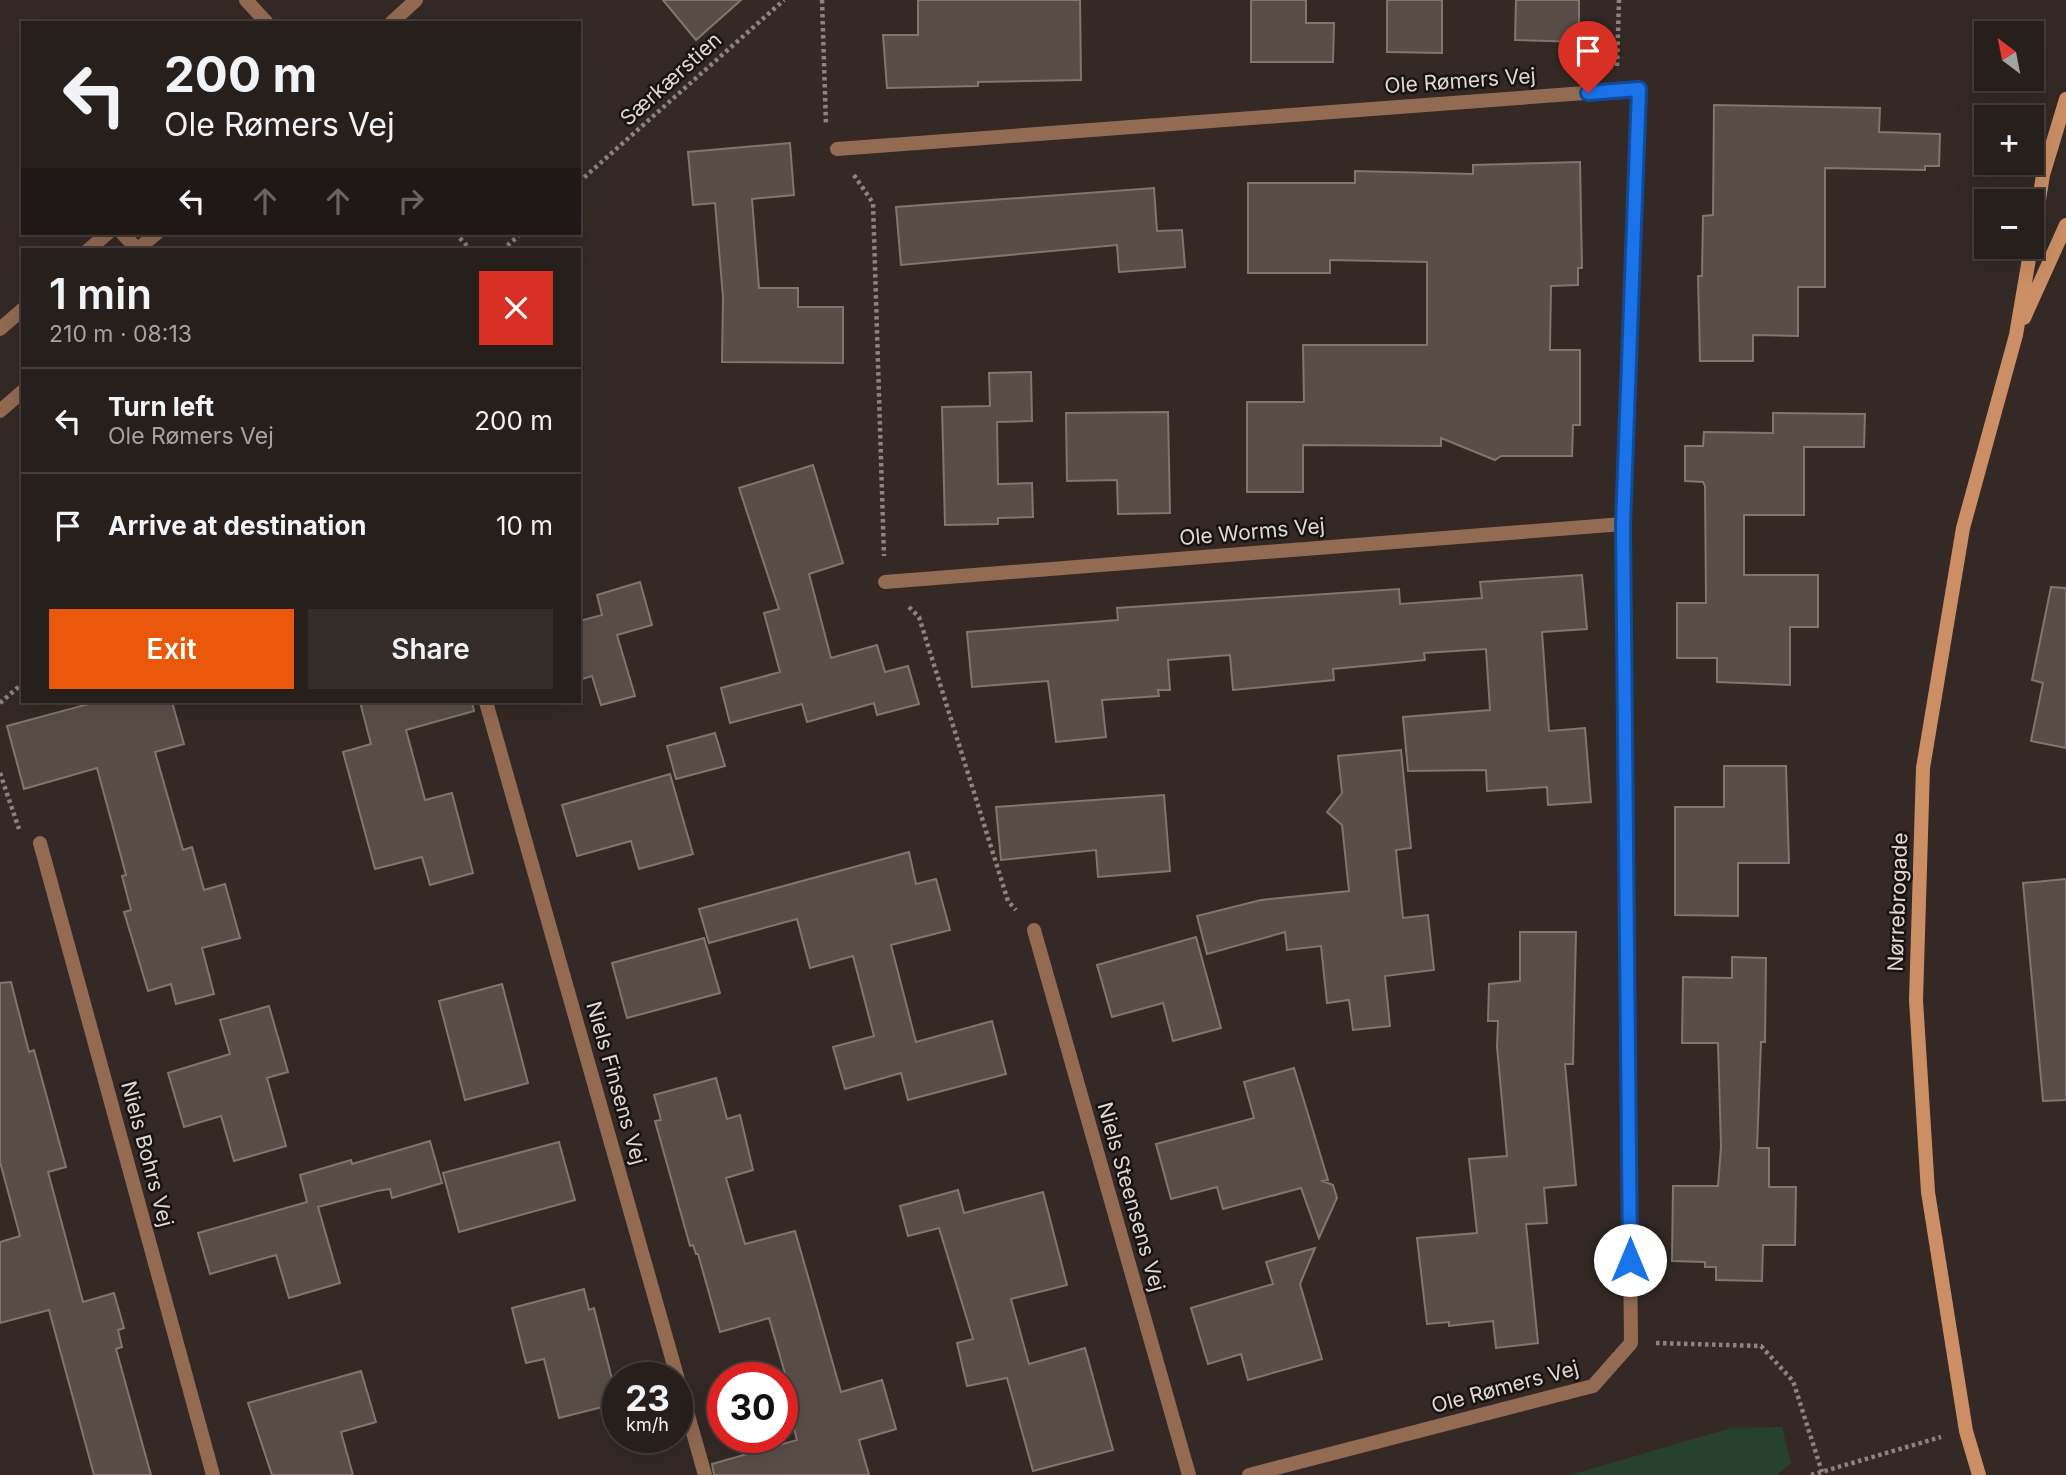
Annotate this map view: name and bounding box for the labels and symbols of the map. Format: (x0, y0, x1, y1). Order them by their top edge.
pin (1558, 21, 1618, 93)
north arrow (1974, 21, 2044, 91)
street label: Særkærstien (615, 27, 726, 131)
street label: Ole Rømers Vej (1384, 63, 1536, 98)
street label: Ole Worms Vej (1178, 513, 1326, 550)
street label: Nørrebrogade (1883, 832, 1912, 972)
street label: Niels Finsens Vej (581, 998, 652, 1167)
street label: Niels Bohrs Vej (116, 1078, 179, 1229)
street label: Niels Steensens Vej (1092, 1099, 1170, 1294)
position arrow (1593, 1223, 1667, 1297)
street label: Ole Rømers Vej (1429, 1355, 1581, 1418)
speed limit sign: 30 (707, 1362, 798, 1453)

